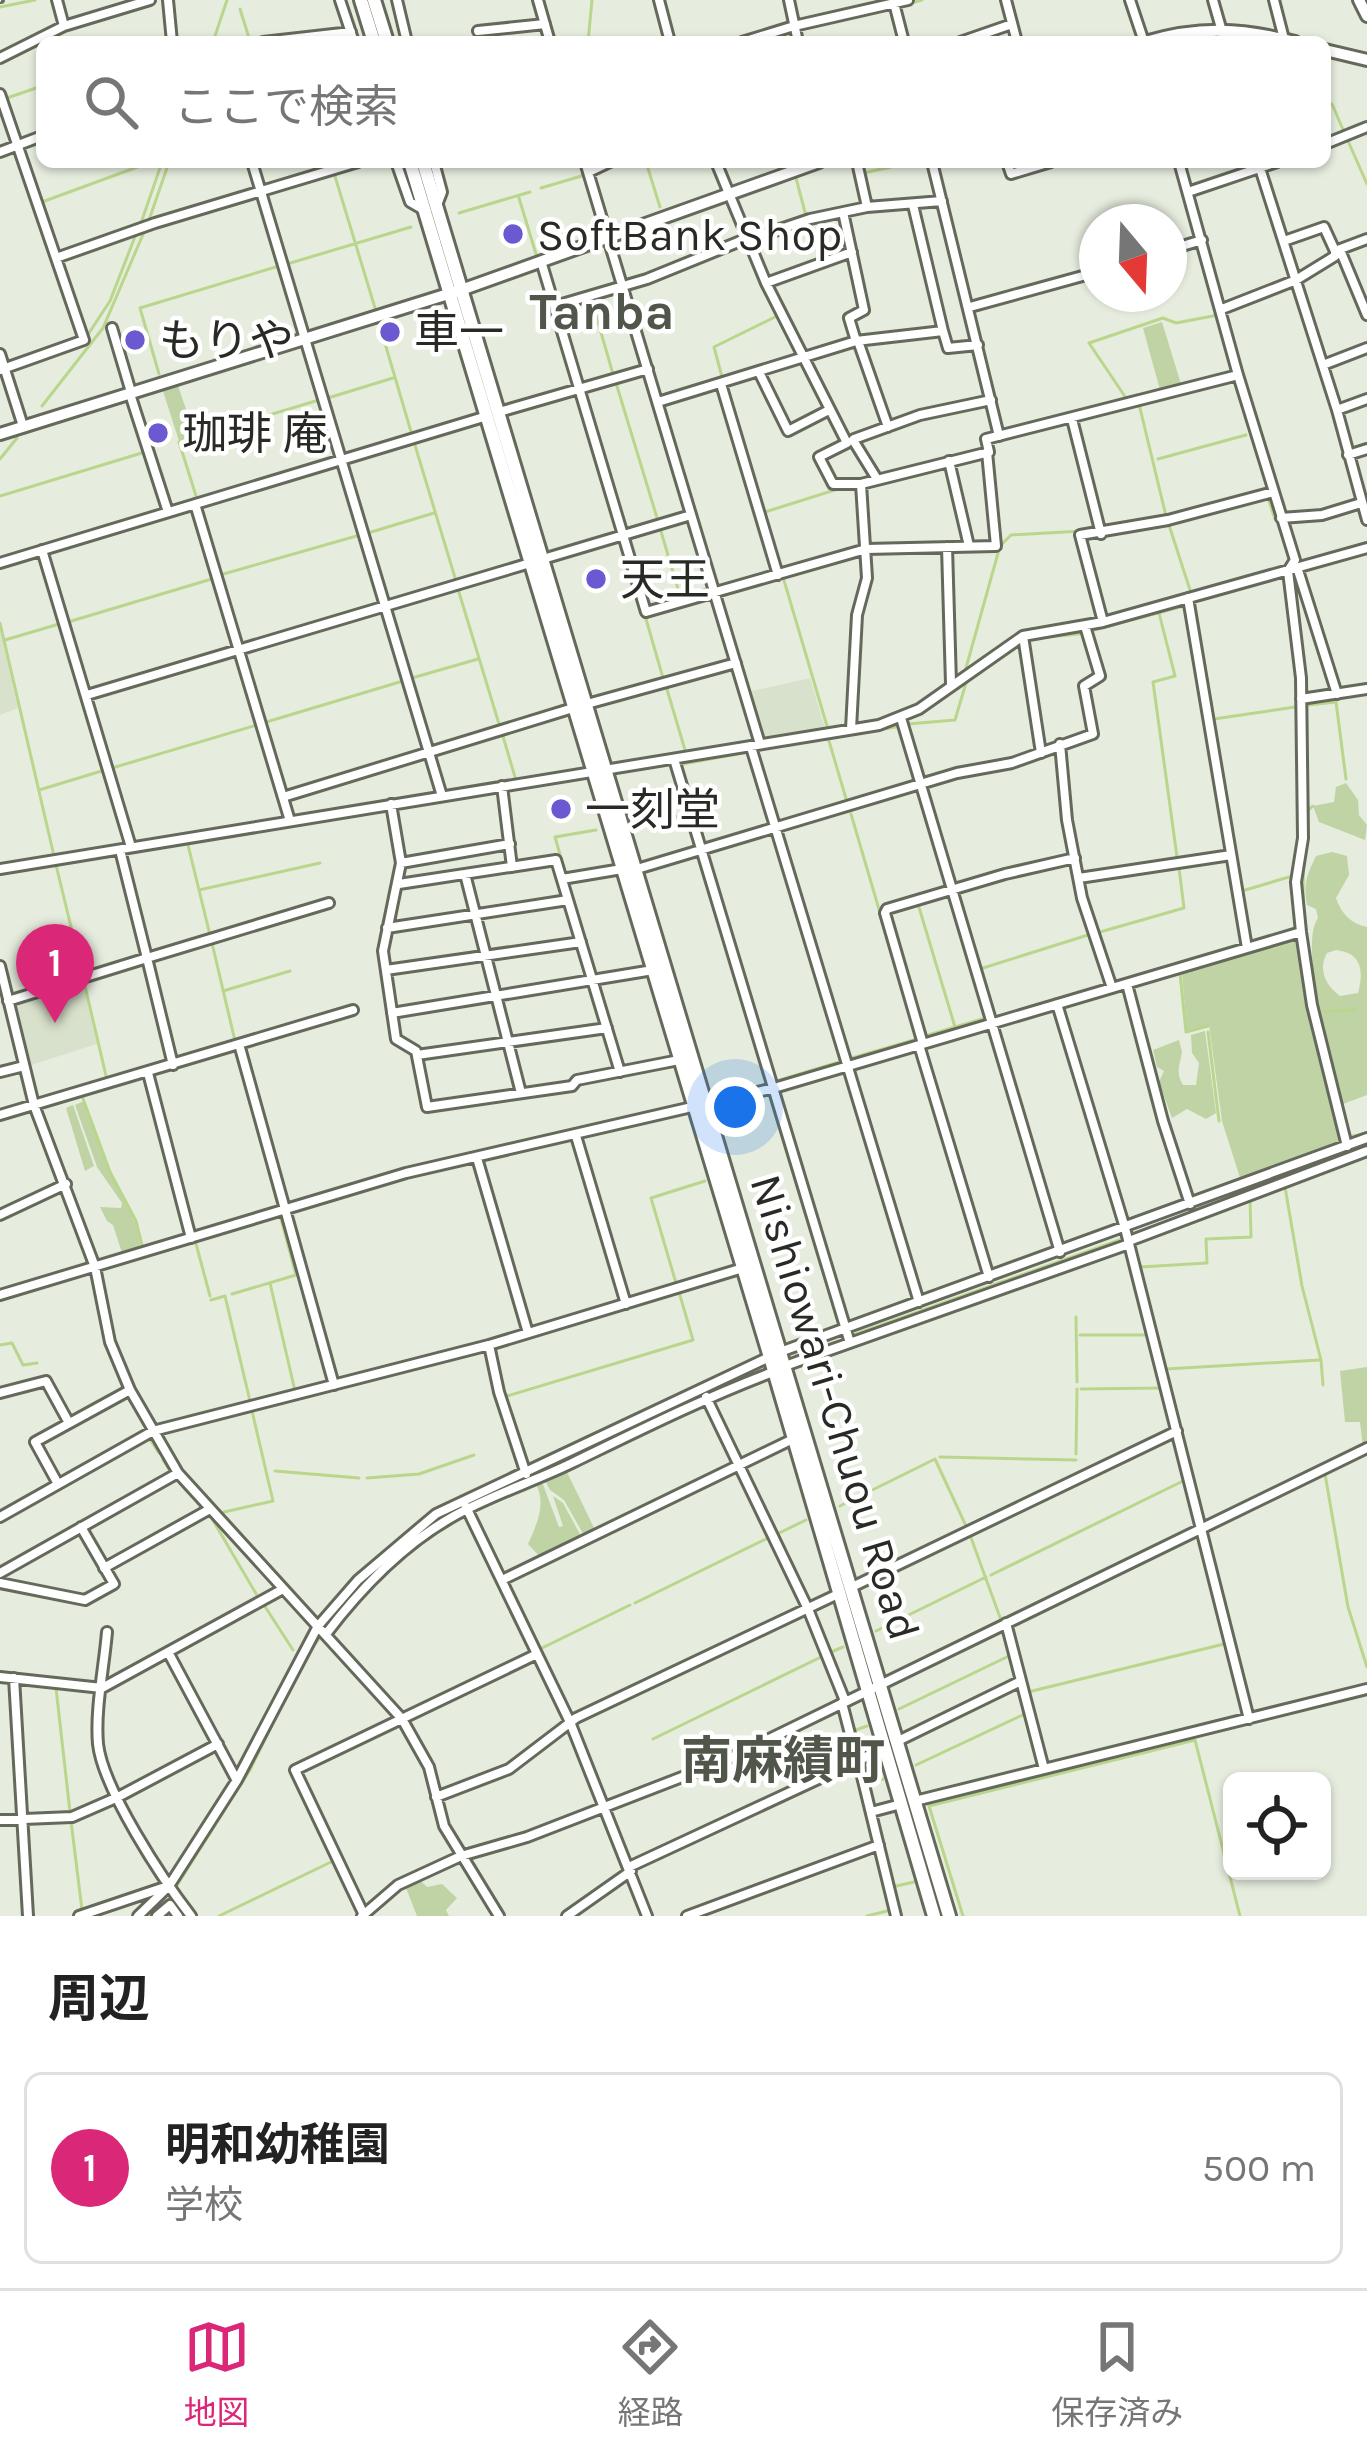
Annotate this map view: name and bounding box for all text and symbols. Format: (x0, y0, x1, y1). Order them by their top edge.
search box (36, 36, 1331, 168)
icon: search (78, 69, 144, 135)
text: ここで検索 (174, 81, 399, 133)
north arrow (1079, 204, 1187, 312)
place label: SoftBank Shop (537, 209, 842, 261)
marker: SoftBank Shop (500, 221, 526, 247)
district label: Tanba (529, 282, 675, 342)
place label: 車一 (414, 307, 504, 359)
place label: もりや (159, 315, 294, 367)
marker: 車一 (377, 319, 403, 345)
marker: もりや (122, 327, 148, 353)
place label: 珈琲 庵 (182, 408, 328, 460)
marker: 珈琲 庵 (145, 420, 171, 446)
place label: 天王 (620, 554, 710, 606)
marker: 天王 (583, 566, 609, 592)
place label: 一刻堂 (585, 784, 720, 836)
marker: 一刻堂 (548, 796, 574, 822)
pin: 1 (16, 924, 94, 1023)
your location (705, 1077, 765, 1137)
street label: Nishiowari-Chuou Road (739, 1168, 931, 1646)
district label: 南麻績町 (681, 1731, 885, 1791)
map controls (1223, 1772, 1331, 1880)
button: locate (1223, 1772, 1331, 1880)
text: 周辺 (48, 1969, 150, 2029)
text: 明和幼稚園 (165, 2119, 390, 2171)
text: 1 (83, 2145, 97, 2191)
text: 500 m (1202, 2145, 1316, 2191)
text: 学校 (165, 2182, 243, 2228)
tab: 地図 (184, 2314, 250, 2434)
tab: 経路 (617, 2314, 683, 2434)
tab: 保存済み (1051, 2314, 1183, 2434)

